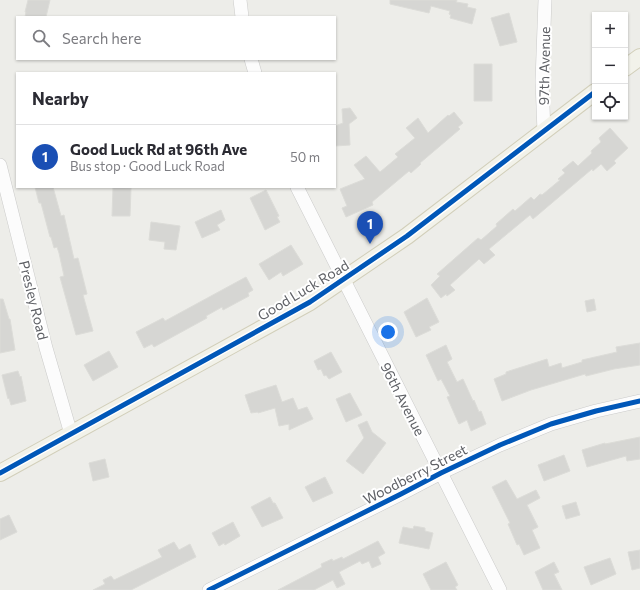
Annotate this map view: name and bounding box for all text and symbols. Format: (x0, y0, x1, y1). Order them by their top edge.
map controls (592, 12, 628, 120)
button: + (592, 12, 628, 48)
search box (16, 16, 336, 60)
street label: 97th Avenue (535, 26, 553, 106)
icon: search (30, 27, 52, 49)
text: Search here (62, 29, 141, 47)
button: − (592, 48, 628, 84)
button: locate (592, 84, 628, 120)
text: Nearby (32, 88, 89, 109)
text: Good Luck Rd at 96th Ave (70, 140, 247, 158)
text: 1 (42, 149, 48, 165)
text: 50 m (290, 149, 320, 165)
text: Bus stop · Good Luck Road (70, 158, 225, 174)
pin: 1 (357, 211, 383, 244)
street label: Good Luck Road (254, 256, 352, 324)
street label: Presley Road (16, 259, 52, 341)
your location (378, 322, 398, 342)
street label: 96th Avenue (377, 359, 429, 439)
street label: Woodberry Street (360, 440, 470, 508)

